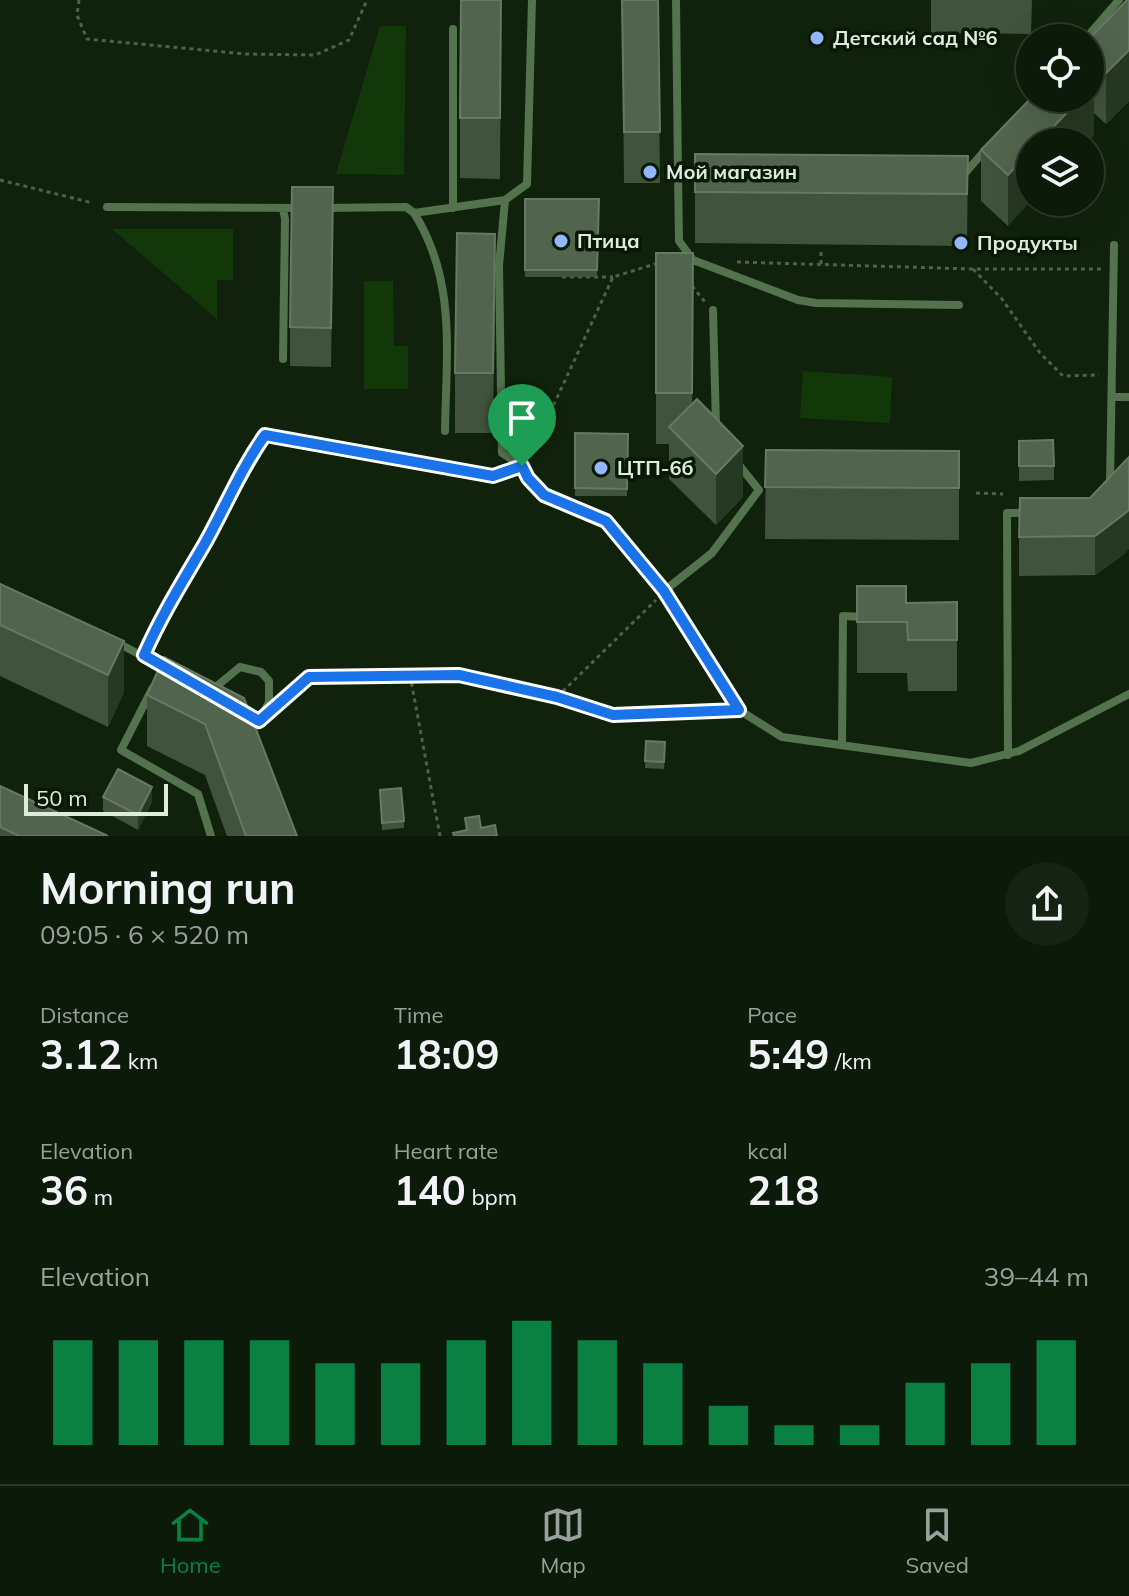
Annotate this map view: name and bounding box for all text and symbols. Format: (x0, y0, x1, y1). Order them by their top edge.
map controls (1016, 24, 1104, 216)
button: locate (1016, 24, 1104, 112)
place label: Детский сад №6 (833, 25, 998, 50)
marker: Детский сад №6 (808, 29, 826, 47)
button: layers (1016, 128, 1104, 216)
place label: Мой магазин (666, 159, 797, 184)
marker: Мой магазин (641, 163, 659, 181)
place label: Птица (577, 228, 640, 253)
place label: Продукты (977, 230, 1078, 255)
marker: Птица (552, 232, 570, 250)
marker: Продукты (952, 234, 970, 252)
pin (488, 384, 556, 466)
icon: arrive (500, 396, 544, 440)
place label: ЦТП-6б (617, 455, 694, 480)
marker: ЦТП-6б (592, 459, 610, 477)
scale bar (24, 780, 168, 816)
text: 50 m (36, 784, 87, 812)
text: Morning run (40, 860, 296, 915)
button: share (1005, 862, 1089, 946)
text: 09:05 · 6 × 520 m (40, 918, 249, 951)
text: Distance (40, 1001, 129, 1029)
text: Time (394, 1001, 443, 1029)
text: Pace (747, 1001, 797, 1029)
text: 3.12 (40, 1029, 122, 1079)
text: 18:09 (394, 1029, 500, 1079)
text: 5:49 (747, 1029, 829, 1079)
text: km (122, 1047, 158, 1075)
text: /km (829, 1047, 872, 1075)
text: Elevation (40, 1137, 133, 1165)
text: Heart rate (394, 1137, 498, 1165)
text: kcal (747, 1137, 788, 1165)
text: 36 (40, 1165, 88, 1215)
text: 140 (394, 1165, 466, 1215)
text: 218 (747, 1165, 819, 1215)
text: m (88, 1183, 113, 1211)
text: bpm (466, 1183, 517, 1211)
text: Elevation (40, 1260, 150, 1293)
text: 39–44 m (984, 1260, 1089, 1293)
tab: Home (160, 1503, 221, 1579)
tab: Map (540, 1503, 586, 1579)
tab: Saved (906, 1503, 969, 1579)

